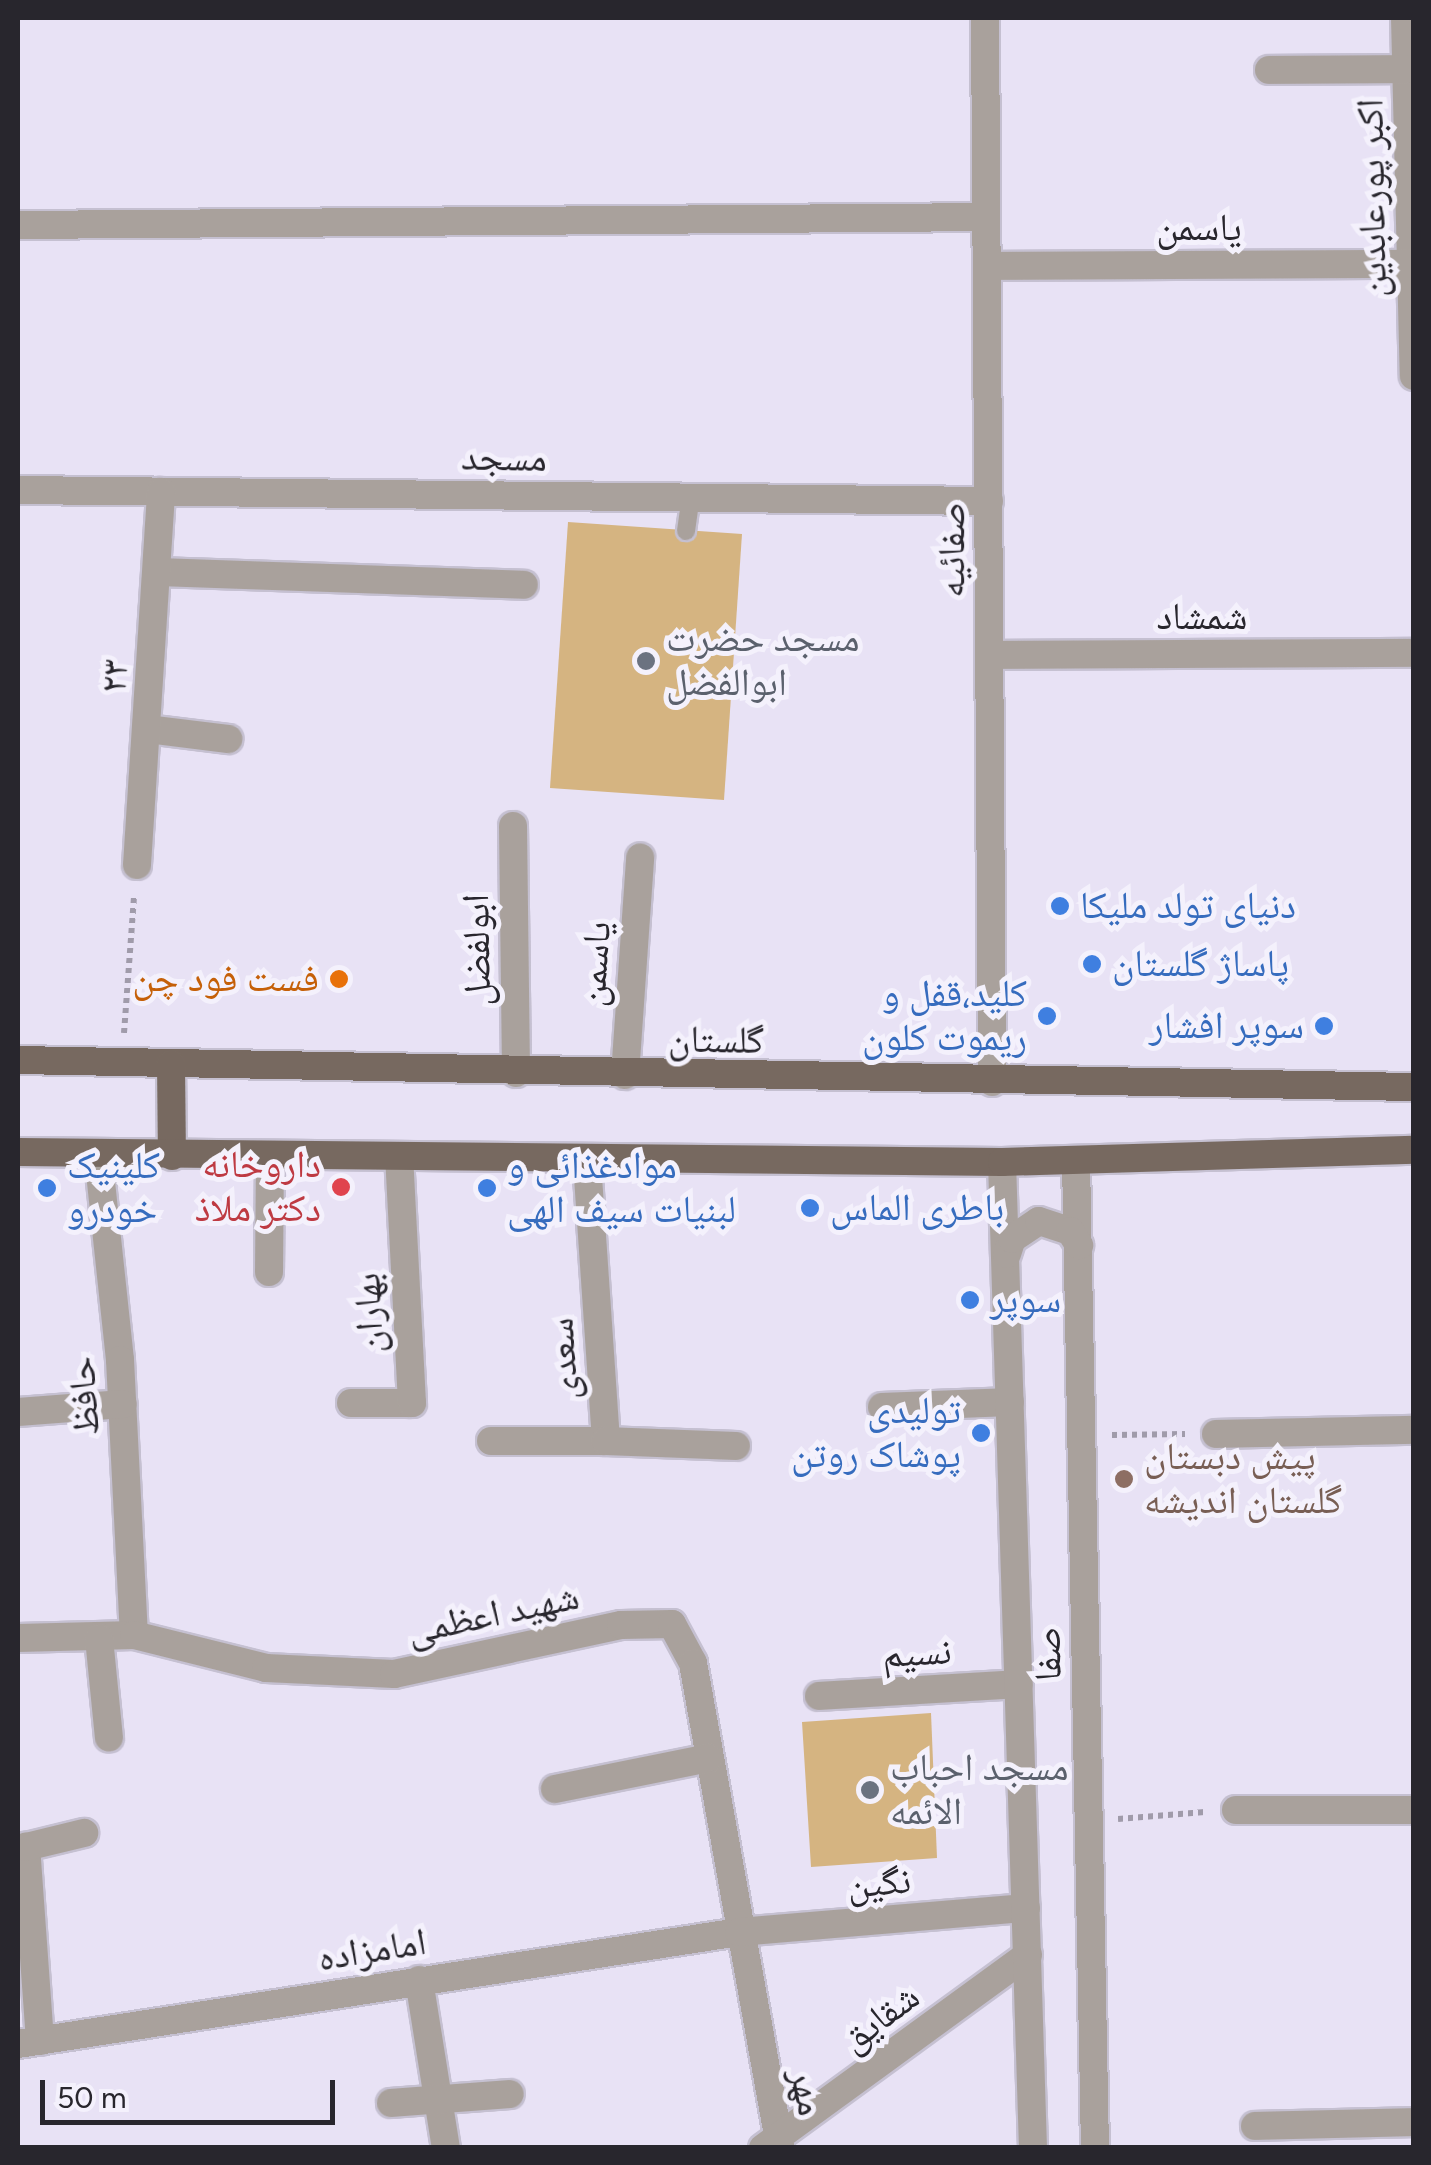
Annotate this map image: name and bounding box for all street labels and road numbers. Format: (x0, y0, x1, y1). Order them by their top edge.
street label: اکبر پورعابدین (1347, 98, 1397, 298)
street label: یاسمن (1156, 205, 1242, 251)
street label: مسجد (461, 434, 547, 482)
street label: صفائیه (929, 502, 975, 598)
street label: شمشاد (1156, 594, 1248, 640)
street label: ۲۳ (90, 657, 138, 695)
street label: ابولفضل (453, 894, 501, 1006)
street label: یاسمن (569, 920, 621, 1008)
street label: گلستان (668, 1016, 764, 1064)
street label: بهاران (344, 1272, 394, 1354)
street label: سعدی (537, 1316, 589, 1402)
street label: حافظ (58, 1355, 110, 1437)
street label: شهید اعظمی (403, 1574, 583, 1654)
street label: صفا (1025, 1627, 1071, 1681)
street label: نسیم (881, 1628, 953, 1678)
street label: نگین (845, 1858, 913, 1908)
street label: امامزاده (315, 1919, 429, 1981)
street label: شقایق (832, 1974, 928, 2062)
street label: مهر (780, 2065, 834, 2119)

